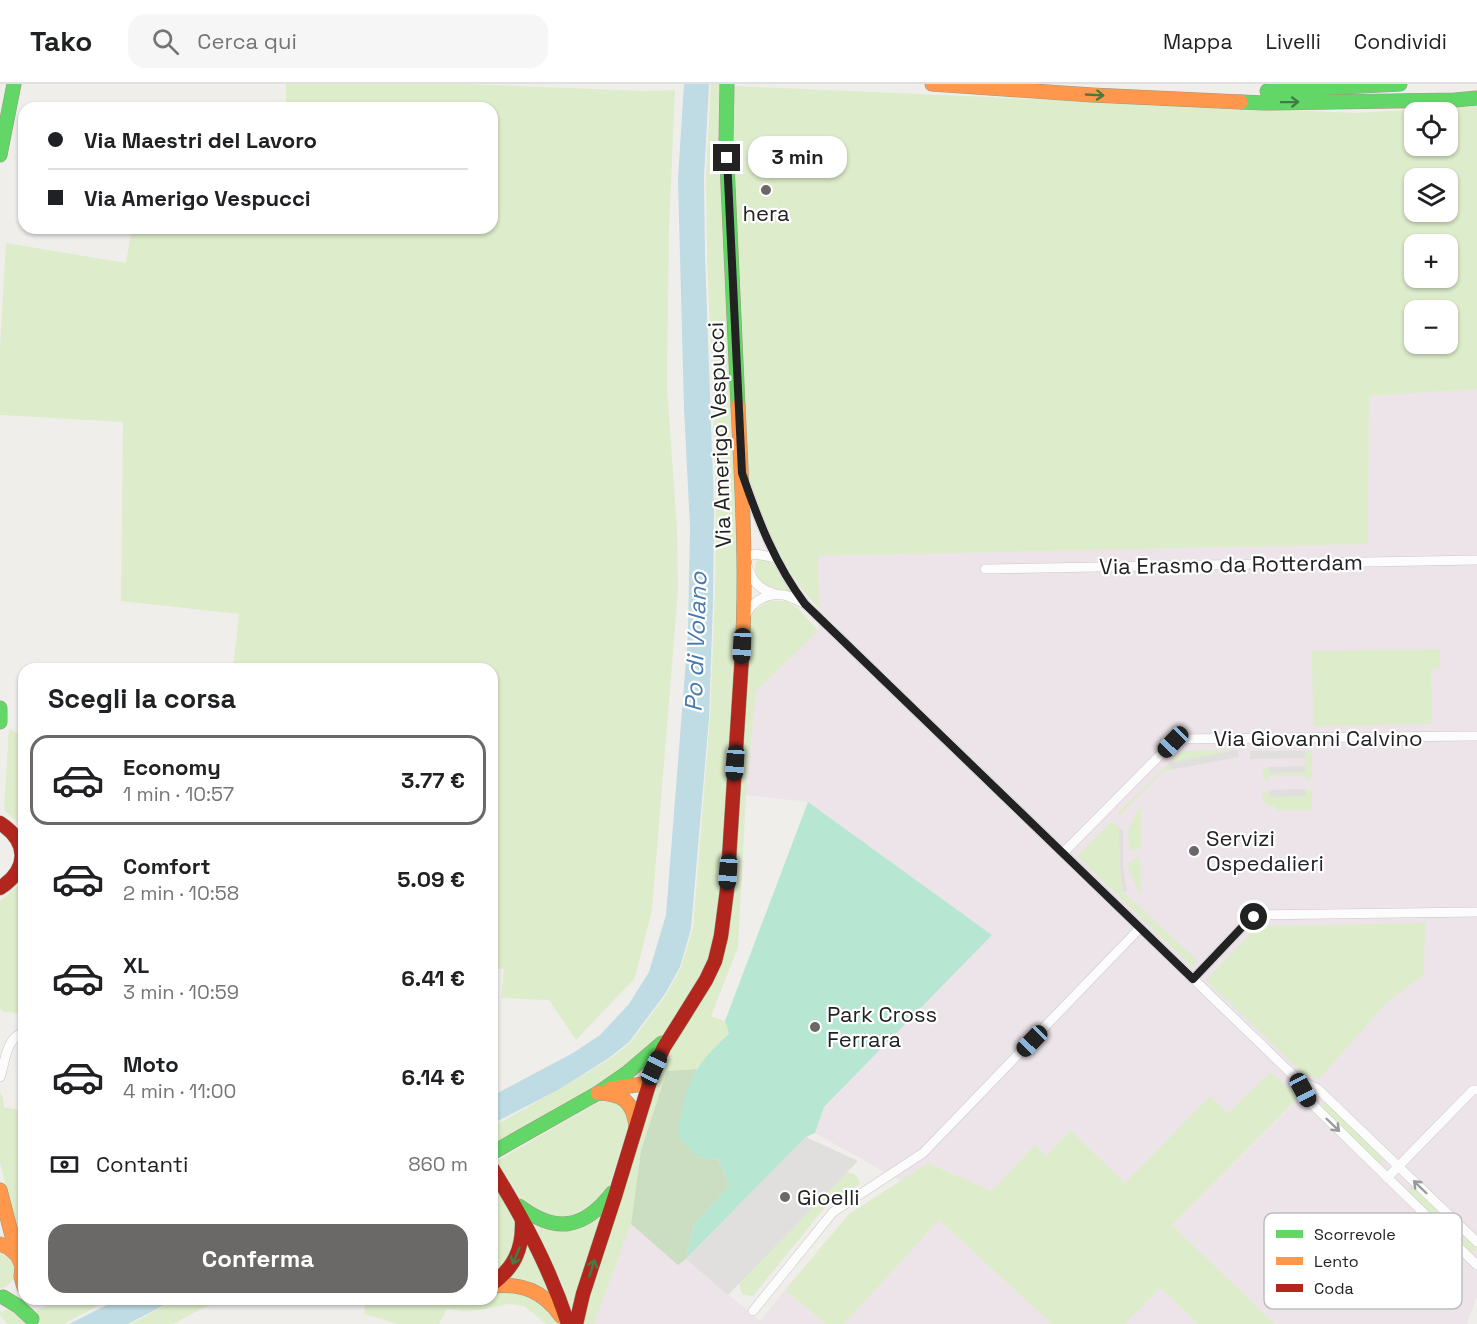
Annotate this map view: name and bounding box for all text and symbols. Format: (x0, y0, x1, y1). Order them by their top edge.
search box (128, 14, 548, 68)
text: Tako (30, 23, 92, 59)
icon: search (149, 25, 182, 58)
text: Cerca qui (197, 27, 297, 55)
text: Mappa (1163, 28, 1232, 55)
text: Livelli (1265, 28, 1321, 55)
text: Condividi (1354, 28, 1447, 55)
one-way arrow (1085, 90, 1105, 101)
one-way arrow (1280, 97, 1300, 108)
map controls (1404, 102, 1458, 354)
button: locate (1404, 102, 1458, 156)
text: Via Maestri del Lavoro (84, 126, 317, 154)
callout: 3 min (748, 137, 847, 179)
route end (713, 144, 740, 171)
text: 3 min (772, 144, 823, 170)
button: layers (1404, 168, 1458, 222)
marker: hera (759, 183, 773, 197)
text: Via Amerigo Vespucci (84, 184, 311, 212)
place label: hera (742, 199, 790, 227)
button: + (1404, 234, 1458, 288)
button: − (1404, 300, 1458, 354)
street label: Via Amerigo Vespucci (701, 321, 737, 549)
street label: Via Erasmo da Rotterdam (1099, 548, 1363, 580)
water label: Po di Volano (678, 570, 713, 713)
car (732, 628, 752, 664)
text: Scegli la corsa (48, 681, 236, 716)
car (1154, 723, 1192, 761)
street label: Via Giovanni Calvino (1213, 724, 1423, 752)
car (725, 744, 745, 782)
icon: car (51, 753, 105, 807)
text: Economy (123, 753, 221, 781)
text: 3.77 € (401, 766, 465, 794)
text: 1 min · 10:57 (123, 781, 234, 807)
place label: Servizi Ospedalieri (1206, 824, 1324, 877)
marker: Servizi Ospedalieri (1187, 844, 1201, 858)
icon: car (51, 852, 105, 906)
text: Comfort (123, 852, 211, 880)
car (718, 853, 738, 891)
text: 5.09 € (397, 865, 465, 893)
text: 2 min · 10:58 (123, 880, 239, 906)
route start (1240, 903, 1267, 930)
icon: car (51, 951, 105, 1005)
text: XL (123, 951, 149, 979)
text: 6.41 € (401, 964, 465, 992)
text: 3 min · 10:59 (123, 979, 239, 1005)
place label: Park Cross Ferrara (827, 1000, 937, 1053)
marker: Park Cross Ferrara (808, 1020, 822, 1034)
car (1013, 1022, 1051, 1060)
car (638, 1048, 670, 1088)
icon: car (51, 1050, 105, 1104)
text: Moto (123, 1050, 179, 1078)
text: 6.14 € (402, 1063, 465, 1091)
car (1287, 1070, 1319, 1110)
text: 4 min · 11:00 (123, 1078, 236, 1104)
one-way arrow (1325, 1117, 1340, 1131)
icon: cash (48, 1148, 81, 1181)
text: Contanti (96, 1150, 188, 1178)
text: 860 m (408, 1151, 468, 1177)
one-way arrow (1412, 1180, 1427, 1194)
place label: Gioelli (797, 1183, 860, 1211)
marker: Gioelli (778, 1190, 792, 1204)
legend (1264, 1213, 1462, 1309)
button: Conferma (48, 1224, 468, 1293)
text: Scorrevole (1314, 1224, 1396, 1245)
one-way arrow (510, 1246, 521, 1264)
text: Lento (1314, 1251, 1359, 1272)
one-way arrow (587, 1259, 598, 1278)
text: Coda (1314, 1278, 1354, 1299)

